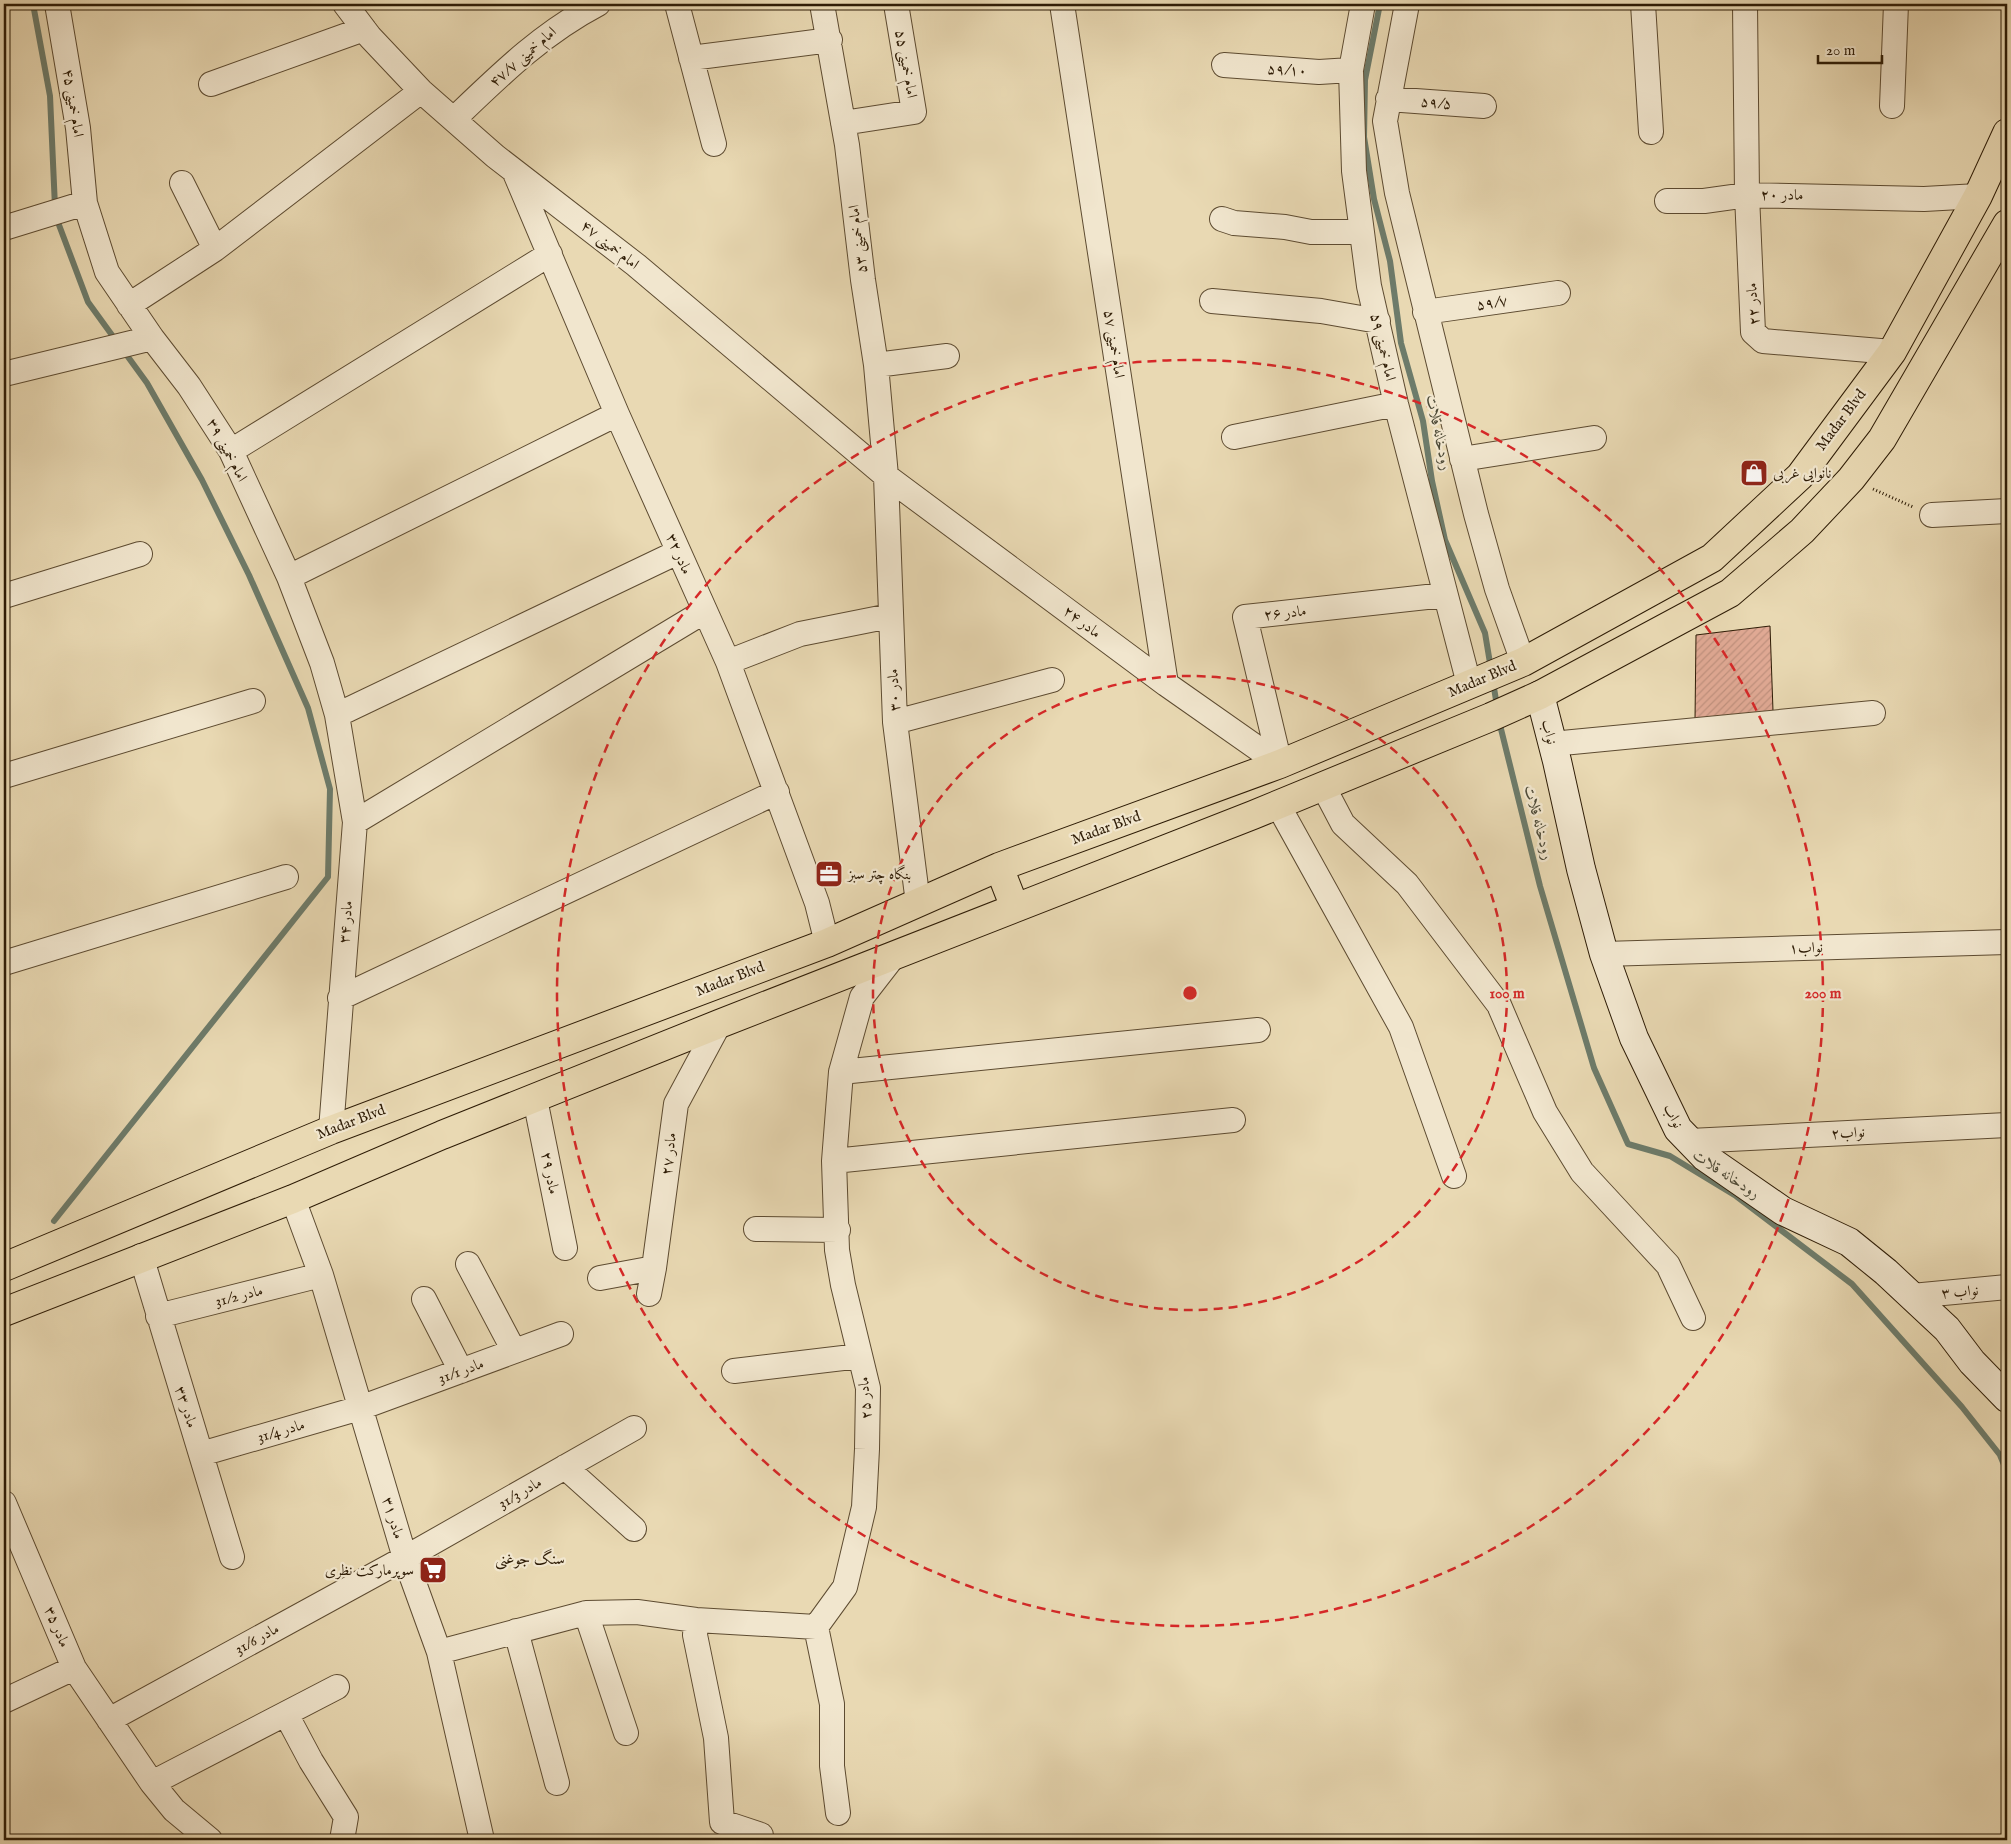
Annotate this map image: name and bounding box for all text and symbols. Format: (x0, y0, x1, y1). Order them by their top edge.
street label: امام خمینی ۴۷/۷ (486, 23, 562, 94)
street label: امام خمینی ۵۵ (888, 28, 921, 100)
scale bar (1818, 32, 1882, 64)
text: 20 m (1826, 41, 1856, 60)
street label: ۵۹/۱۰ (1266, 59, 1308, 81)
street label: امام خمینی ۴۵ (55, 67, 88, 139)
street label: ۵۹/۵ (1420, 92, 1452, 114)
street label: مادر ۲۰ (1760, 185, 1804, 205)
street label: امام خمینی ۵۳ (844, 203, 875, 274)
street label: امام خمینی ۴۷ (575, 216, 643, 276)
street label: مادر ۲۲ (1742, 282, 1764, 326)
street label: ۵۹/۷ (1475, 291, 1509, 315)
street label: امام خمینی ۵۷ (1096, 308, 1129, 380)
street label: امام خمینی ۵۹ (1363, 311, 1400, 383)
street label: Madar Blvd (1812, 385, 1871, 455)
water label: رودخانه قلات (1420, 394, 1456, 472)
street label: امام خمینی ۳۹ (200, 415, 252, 486)
shop icon: نانوایی غربی (1739, 458, 1769, 488)
place label: نانوایی غربی (1773, 464, 1832, 484)
street label: مادر ۳۲ (662, 531, 696, 577)
street label: مادر ۲۶ (1263, 601, 1307, 625)
street label: مادر ۲۴ (1059, 602, 1105, 642)
street label: Madar Blvd (1445, 656, 1520, 702)
street label: مادر ۳۰ (883, 668, 905, 712)
street label: نواب (1537, 717, 1561, 747)
water label: رودخانه قلات (1518, 784, 1558, 862)
street label: Madar Blvd (1069, 806, 1144, 849)
office icon: بنگاه چتر سبز (814, 859, 844, 889)
place label: بنگاه چتر سبز (846, 864, 911, 885)
street label: مادر ۳۴ (335, 900, 357, 944)
street label: نواب۱ (1789, 938, 1823, 958)
street label: Madar Blvd (693, 957, 768, 1001)
centre of rings (1181, 984, 1199, 1002)
text: 100 m (1489, 984, 1525, 1003)
text: 200 m (1805, 984, 1842, 1003)
street label: Madar Blvd (314, 1100, 389, 1144)
street label: نواب (1659, 1100, 1687, 1132)
street label: نواب۲ (1831, 1123, 1866, 1143)
street label: مادر ۲۷ (657, 1132, 681, 1176)
water label: رودخانه قلات (1689, 1146, 1763, 1204)
street label: مادر ۲۹ (537, 1150, 563, 1196)
street label: مادر 31/2 (213, 1281, 265, 1311)
street label: نواب ۳ (1941, 1281, 1980, 1303)
street label: مادر 31/1 (436, 1354, 486, 1388)
street label: مادر ۲۵ (854, 1376, 876, 1420)
street label: مادر ۳۳ (170, 1384, 202, 1430)
street label: مادر 31/4 (255, 1415, 307, 1447)
street label: مادر 31/3 (495, 1473, 545, 1513)
street label: مادر ۳۱ (378, 1495, 408, 1541)
district label: سنگ جوغنی (495, 1548, 565, 1570)
supermarket icon: سوپرمارکت نظری (418, 1555, 448, 1585)
place label: سوپرمارکت نظری (325, 1561, 414, 1580)
street label: مادر ۳۵ (40, 1604, 74, 1650)
street label: مادر 31/6 (231, 1619, 283, 1659)

